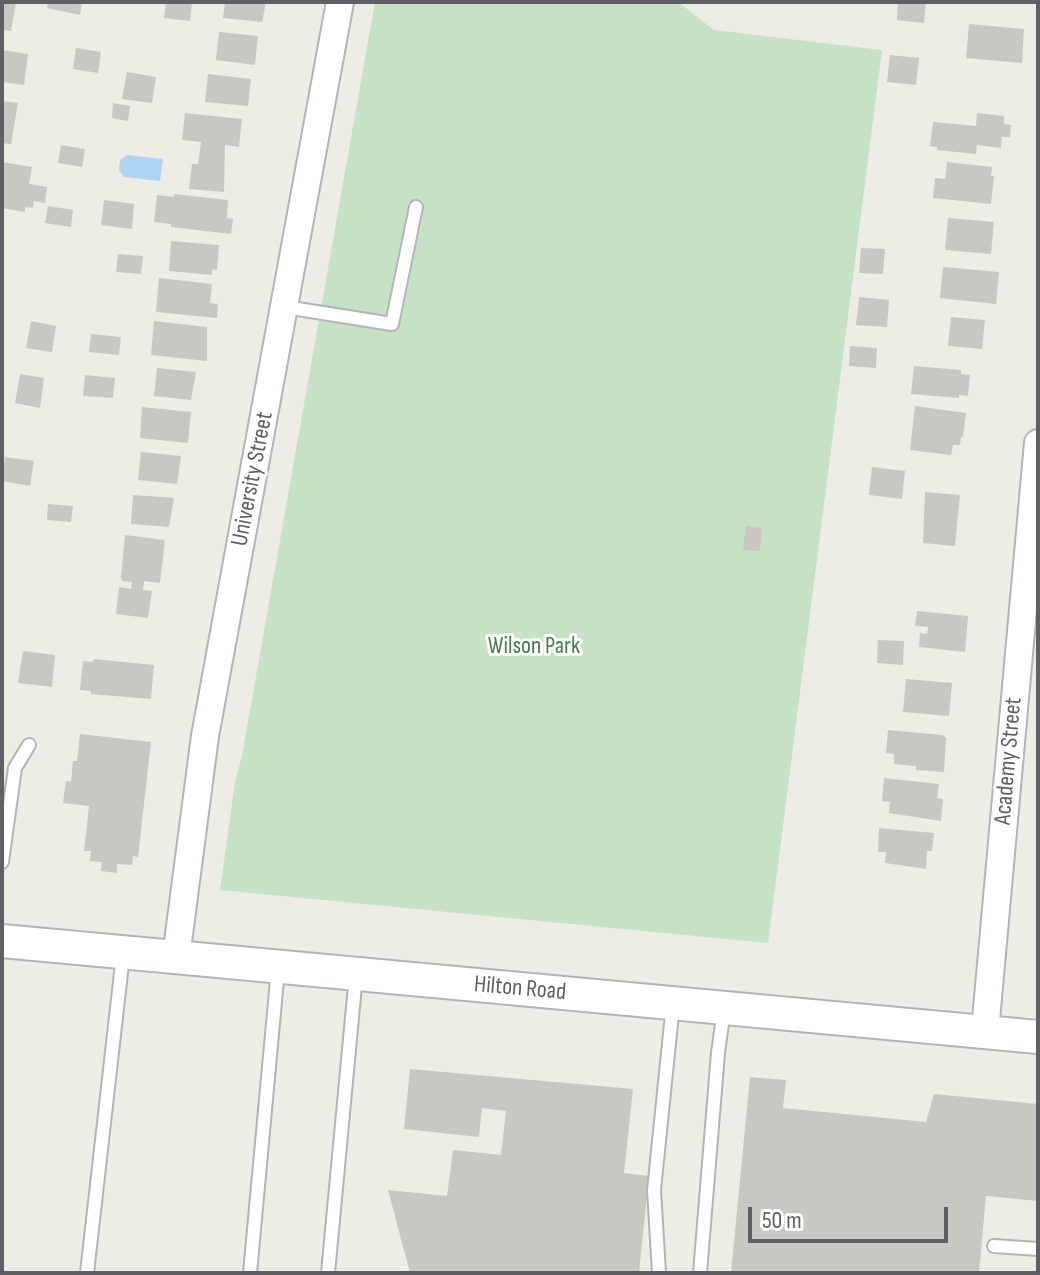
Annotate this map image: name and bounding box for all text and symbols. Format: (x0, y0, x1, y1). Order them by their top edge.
street label: University Street (226, 409, 280, 549)
park label: Wilson Park (488, 633, 580, 661)
street label: Academy Street (989, 696, 1029, 826)
street label: Hilton Road (473, 971, 567, 1007)
scale bar (752, 1191, 952, 1241)
text: 50 m (762, 1206, 802, 1235)

